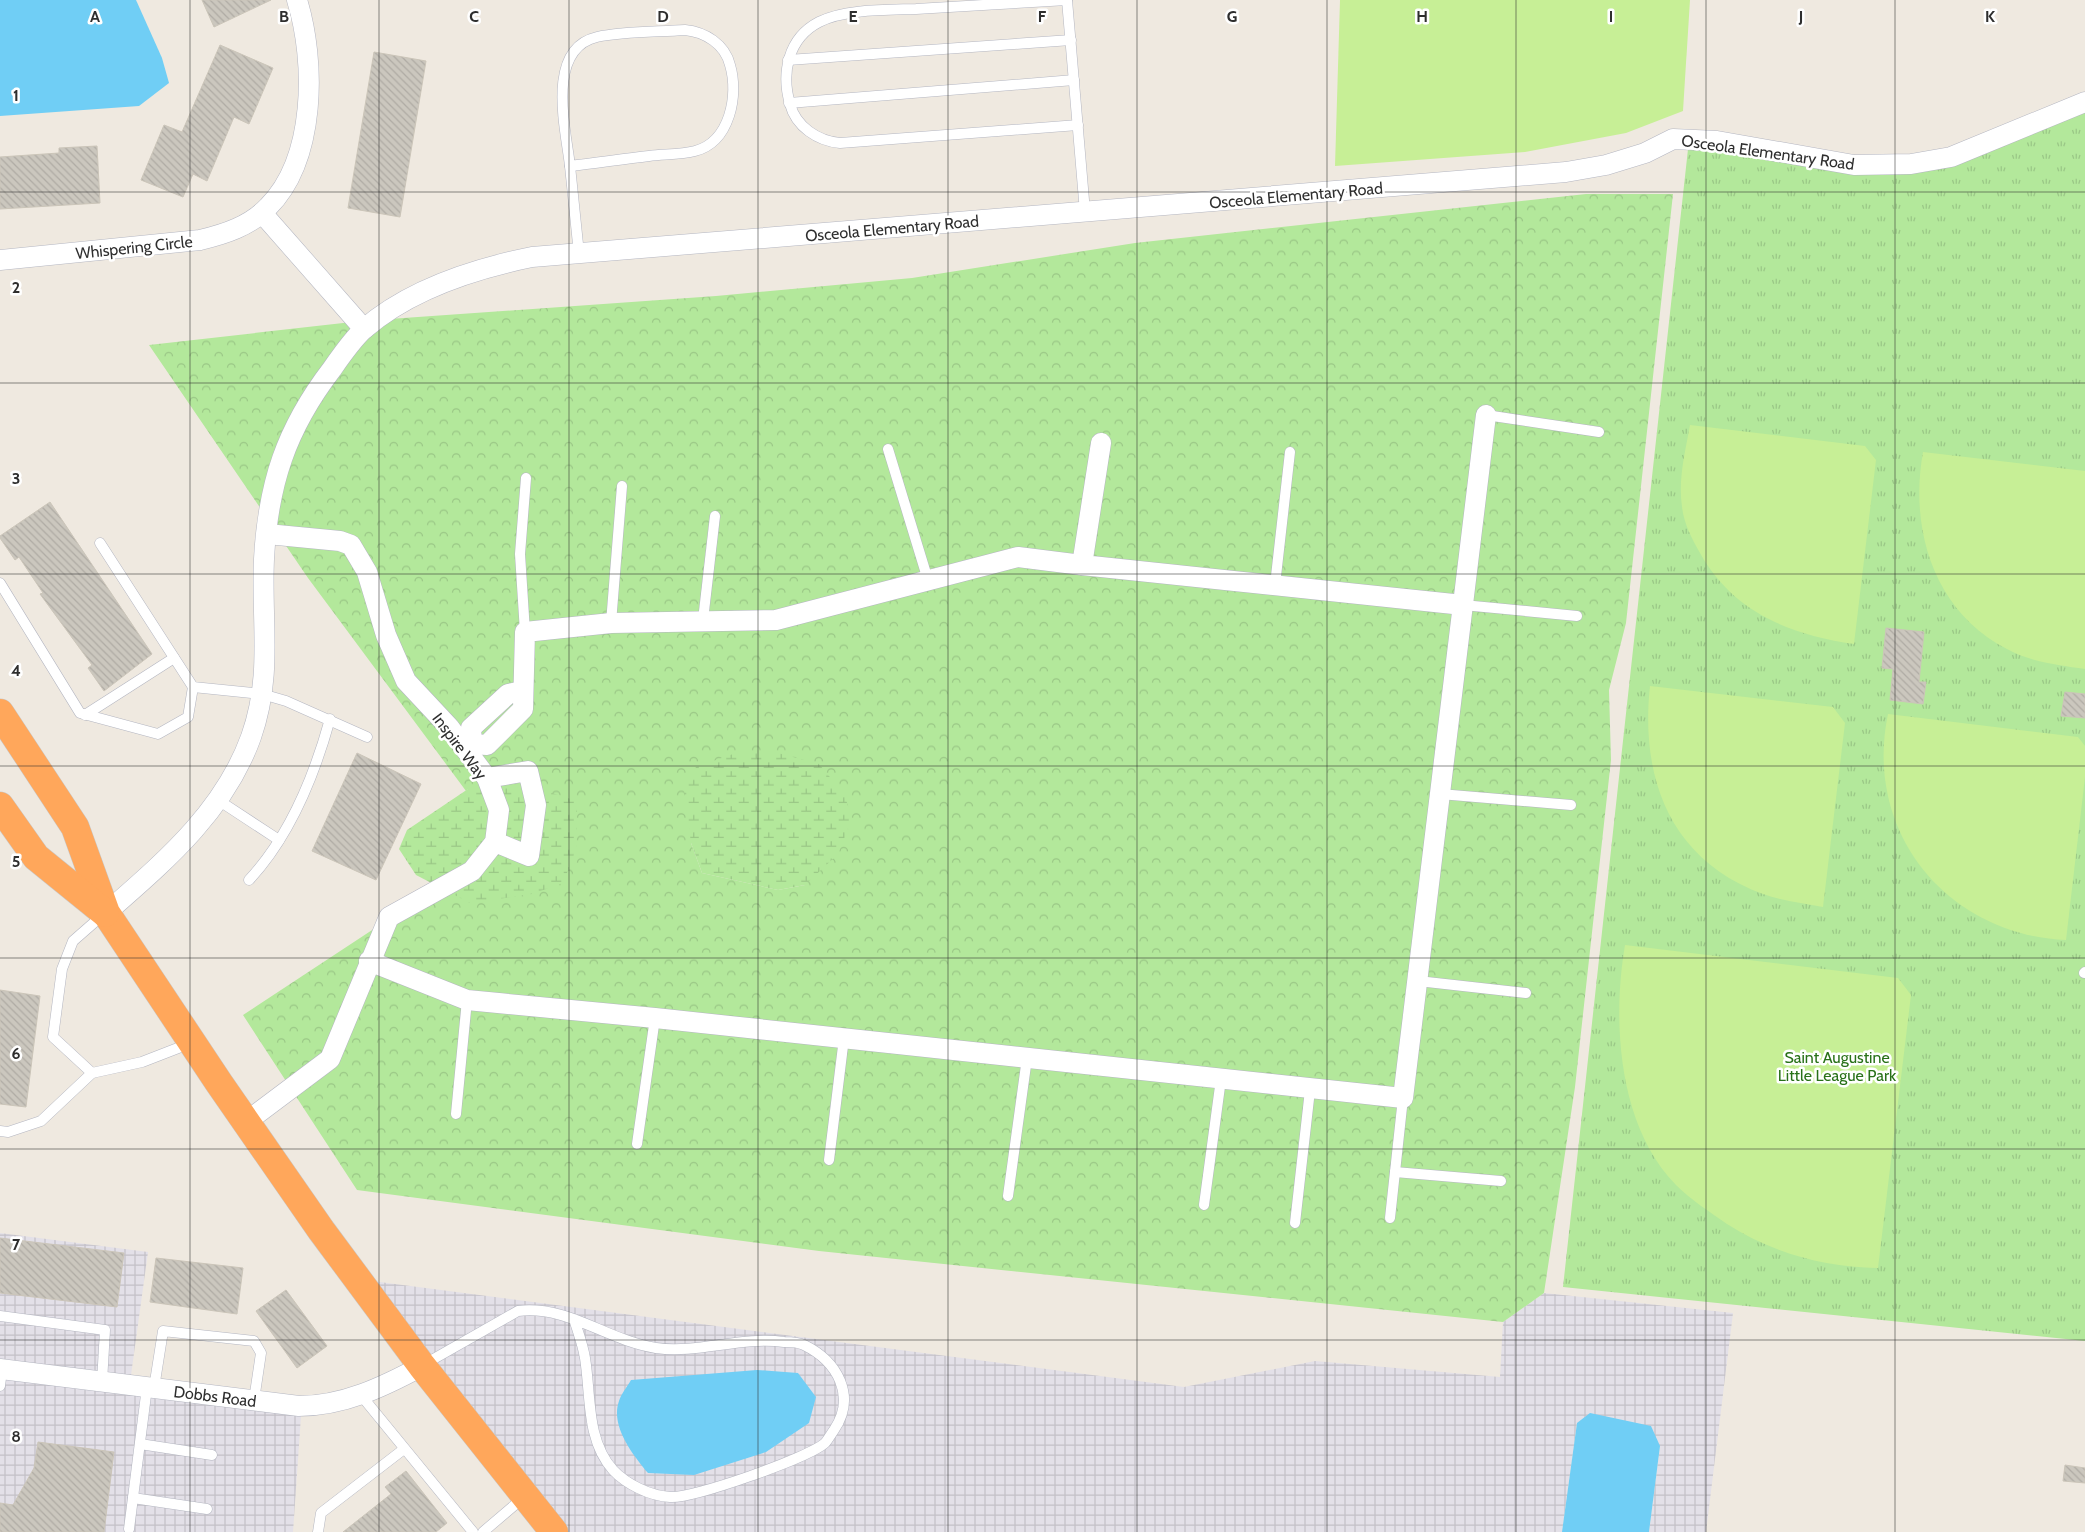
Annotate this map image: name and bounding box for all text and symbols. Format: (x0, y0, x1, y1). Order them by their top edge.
text: A (90, 7, 100, 26)
text: B (279, 7, 289, 26)
text: C (469, 7, 479, 26)
text: D (657, 7, 669, 26)
text: E (848, 7, 858, 26)
text: F (1038, 7, 1047, 26)
text: G (1227, 7, 1237, 26)
text: H (1416, 7, 1428, 26)
text: I (1609, 7, 1613, 26)
text: J (1798, 7, 1803, 26)
text: K (1985, 7, 1995, 26)
text: 1 (13, 86, 19, 105)
street label: Osceola Elementary Road (1680, 131, 1856, 174)
street label: Osceola Elementary Road (1208, 178, 1384, 213)
street label: Osceola Elementary Road (804, 211, 980, 246)
street label: Whispering Circle (75, 232, 194, 263)
text: 2 (12, 278, 20, 297)
text: 3 (12, 469, 20, 488)
text: 4 (11, 661, 21, 680)
street label: Inspire Way (428, 709, 491, 783)
text: 5 (12, 852, 20, 871)
text: 6 (12, 1044, 21, 1063)
park label: Saint Augustine Little League Park (1778, 1048, 1897, 1085)
text: 7 (12, 1235, 21, 1254)
street label: Dobbs Road (173, 1382, 257, 1411)
text: 8 (11, 1427, 21, 1446)

